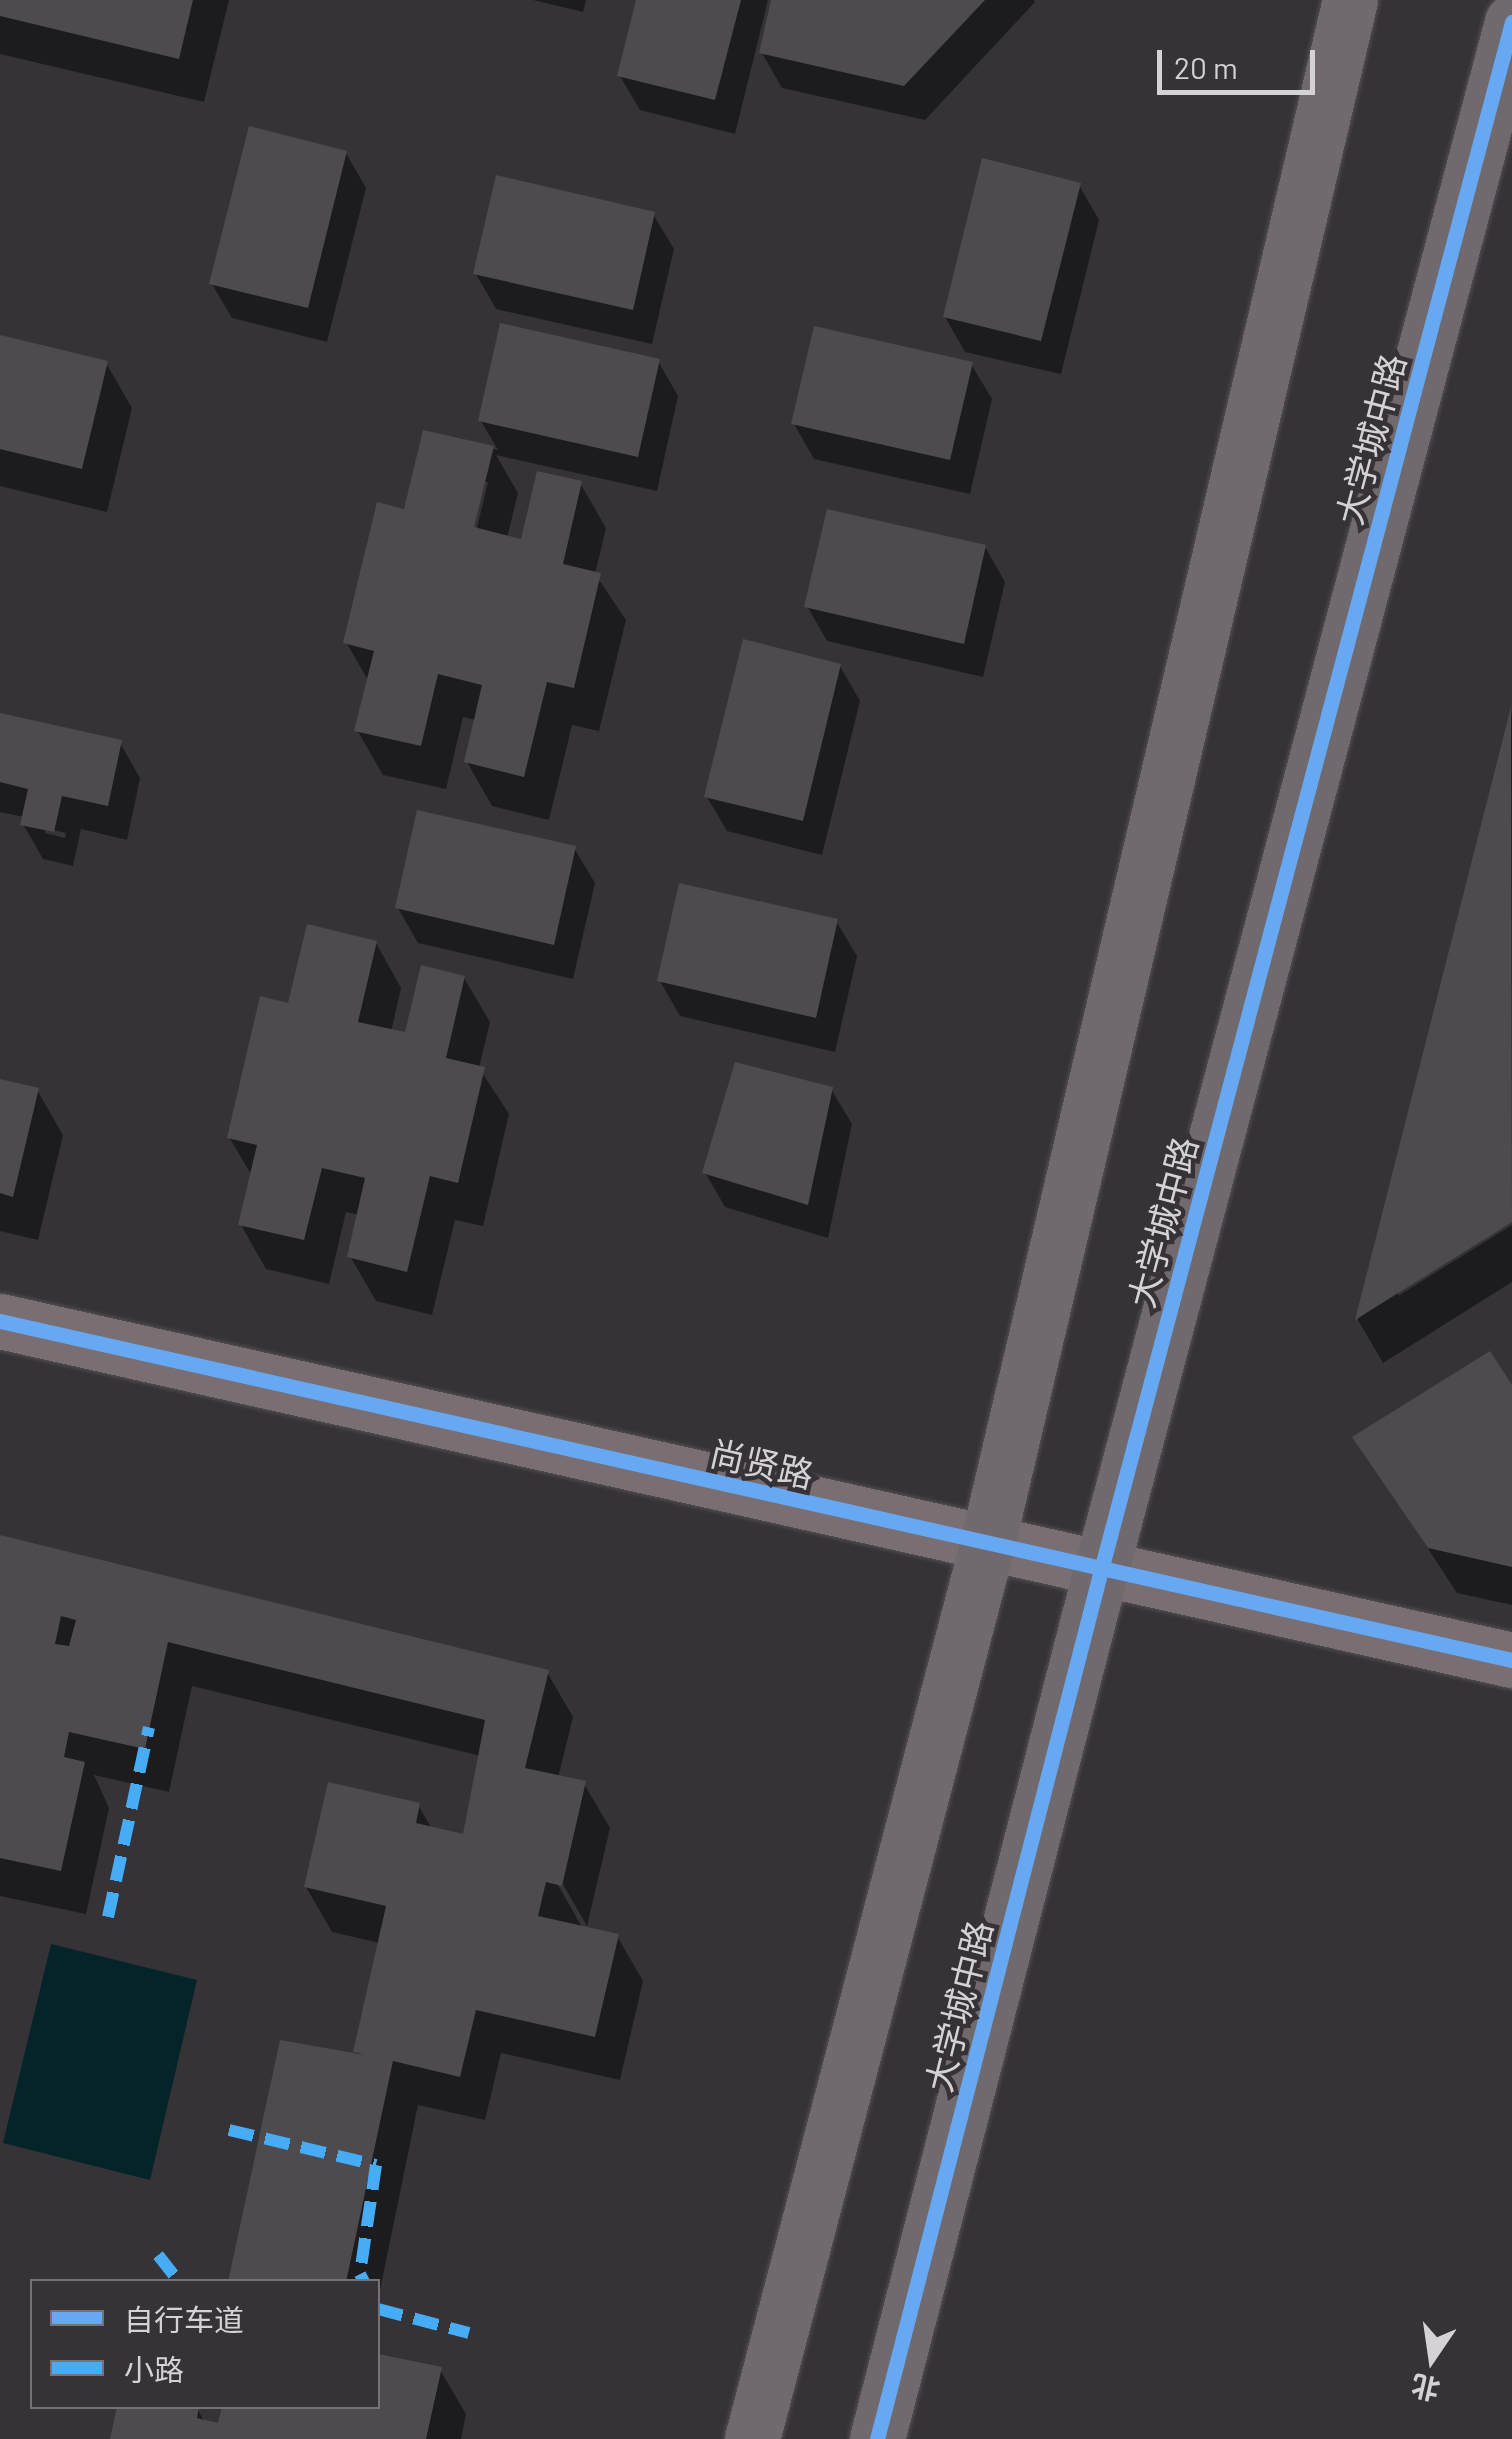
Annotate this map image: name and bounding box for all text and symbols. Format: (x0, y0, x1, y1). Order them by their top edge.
scale bar (1162, 30, 1320, 92)
text: 20 m (1174, 49, 1238, 85)
street label: 大学城中路 (1327, 349, 1413, 529)
street label: 大学城中路 (1119, 1132, 1205, 1312)
street label: 尚贤路 (706, 1431, 818, 1495)
street label: 大学城中路 (916, 1916, 1000, 2096)
legend (30, 2279, 380, 2409)
text: 自行车道 (124, 2301, 244, 2337)
north arrow (1382, 2309, 1482, 2409)
text: 小路 (124, 2351, 184, 2387)
text: 北 (1408, 2369, 1443, 2408)

